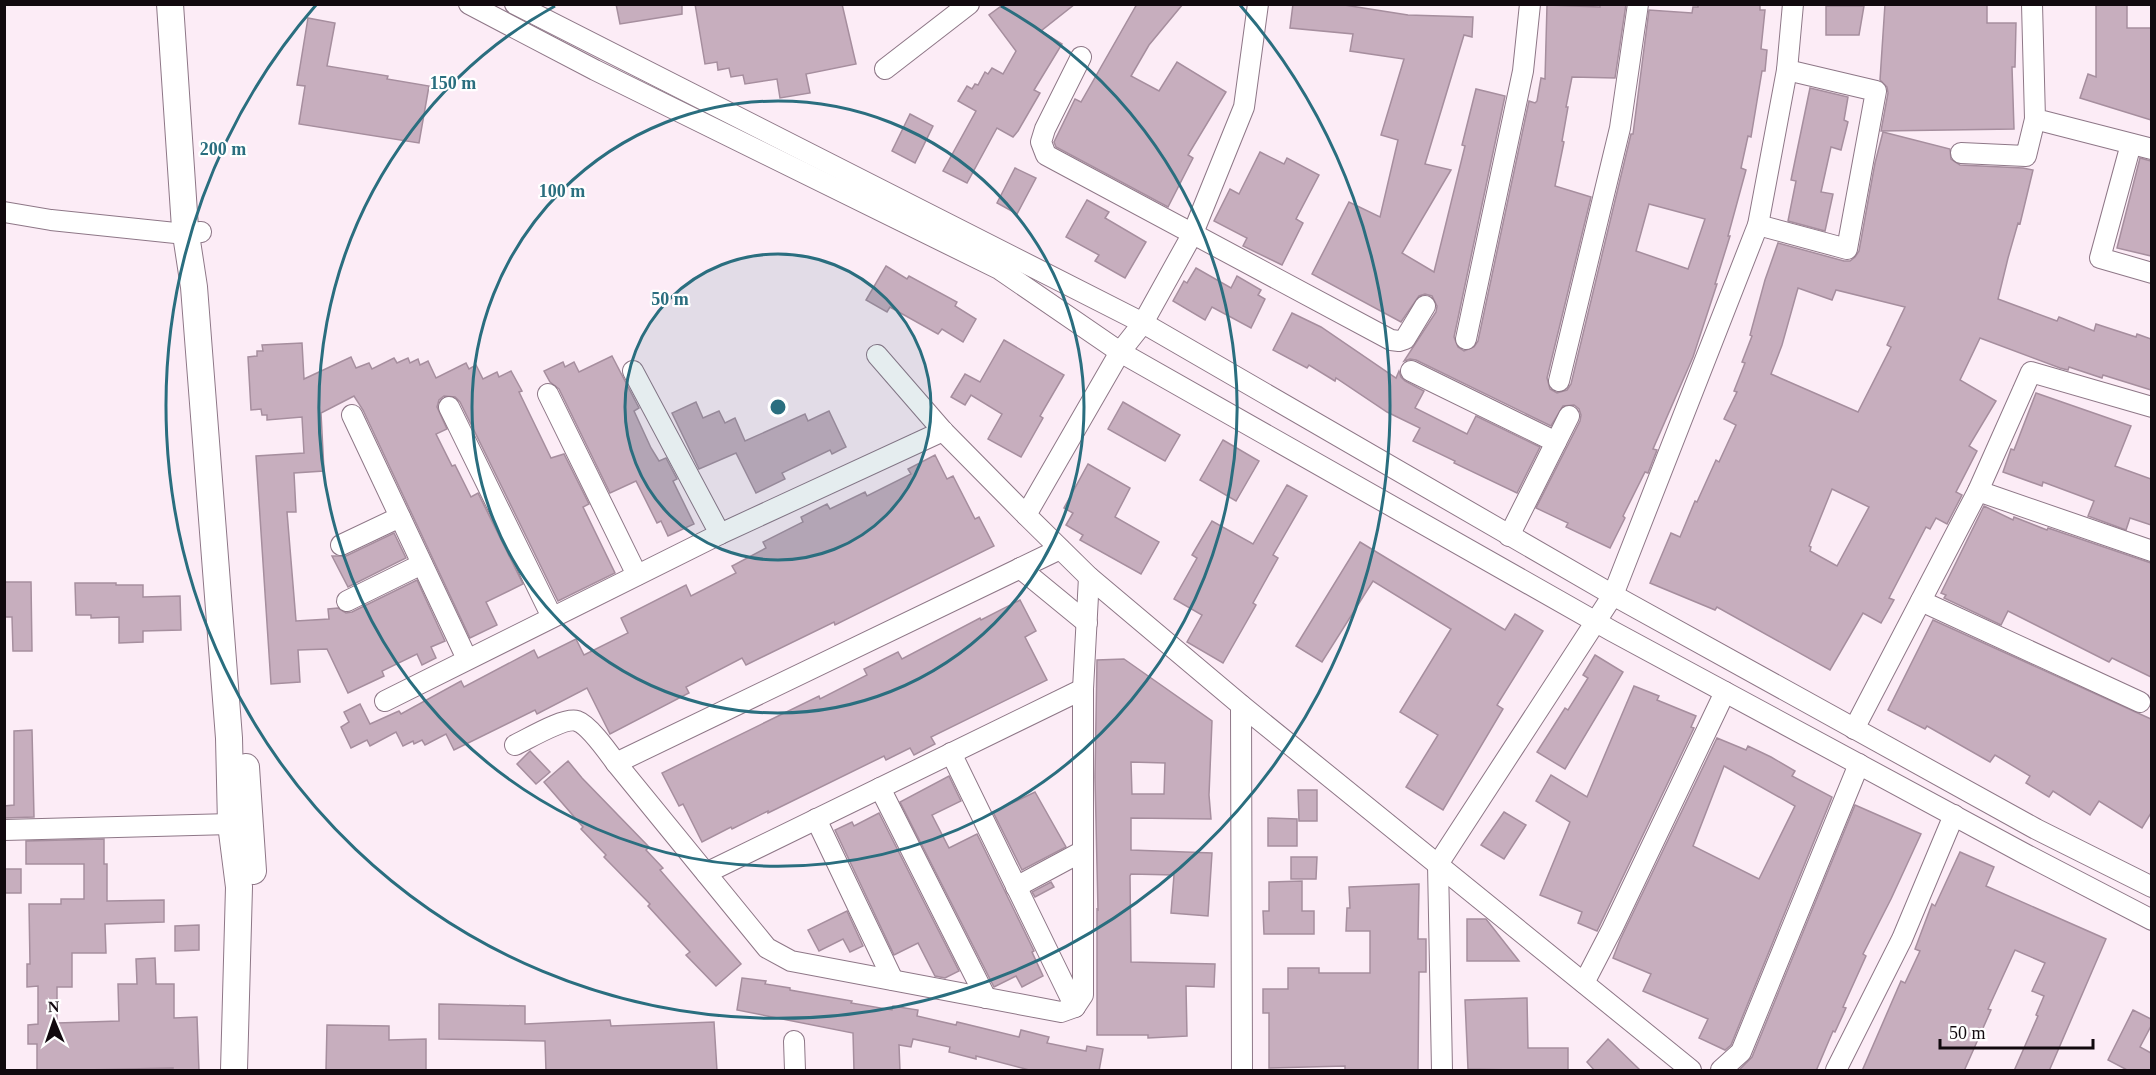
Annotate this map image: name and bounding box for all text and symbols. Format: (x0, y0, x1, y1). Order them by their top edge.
text: 150 m (430, 73, 476, 93)
text: 200 m (200, 139, 246, 159)
text: 100 m (539, 181, 585, 201)
text: 50 m (651, 289, 689, 309)
centre of rings (768, 397, 788, 417)
north arrow (24, 991, 84, 1051)
text: N (47, 998, 60, 1015)
scale bar (1940, 1012, 2093, 1050)
text: 50 m (1949, 1023, 1986, 1043)

